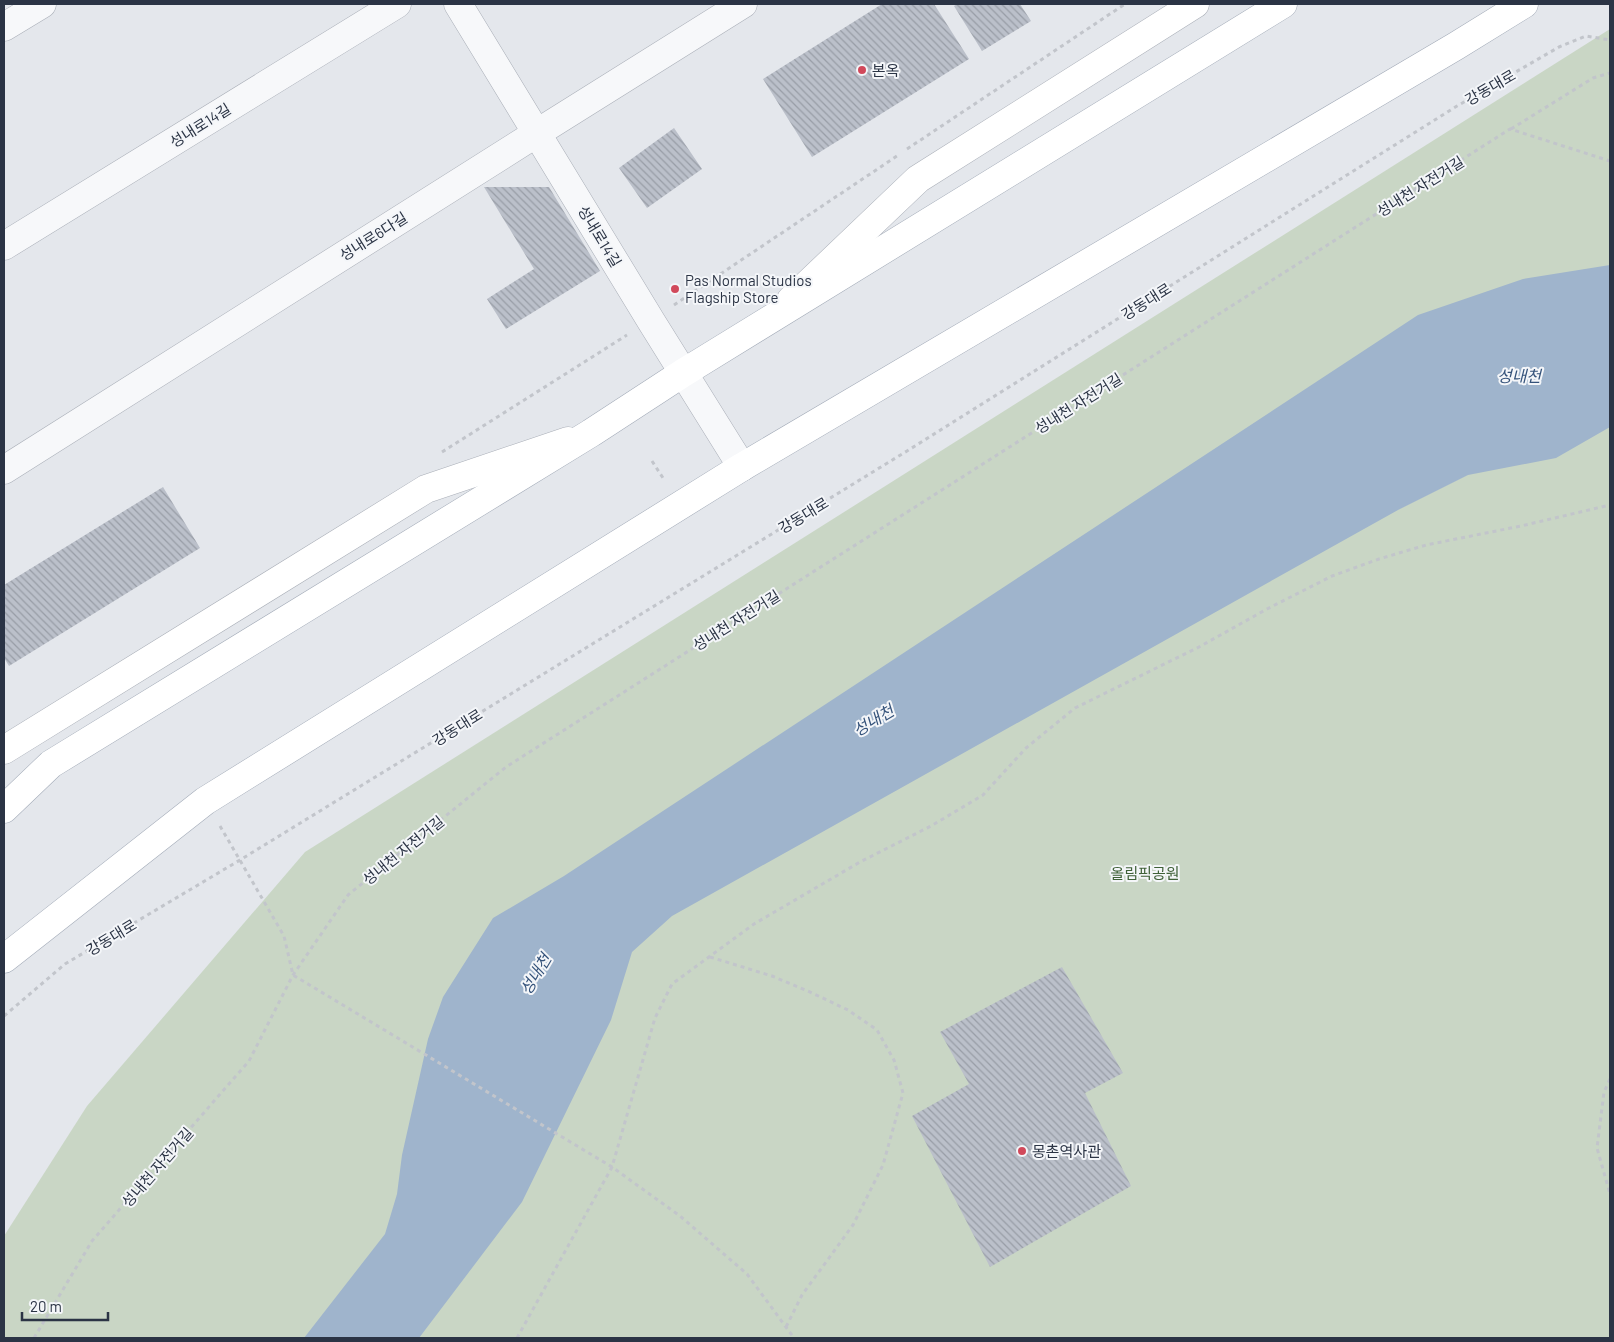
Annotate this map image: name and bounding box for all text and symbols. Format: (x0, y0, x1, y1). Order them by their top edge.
place label: 본옥 (872, 61, 900, 79)
marker: 본옥 (856, 64, 868, 76)
street label: 강동대로 (1462, 65, 1518, 109)
street label: 성내로14길 (166, 99, 234, 151)
street label: 성내천 자전거길 (1373, 152, 1467, 220)
street label: 성내로14길 (575, 202, 625, 270)
street label: 성내로6다길 (336, 208, 410, 264)
place label: Pas Normal Studios Flagship Store (685, 271, 812, 306)
street label: 강동대로 (1118, 279, 1174, 323)
marker: Pas Normal Studios Flagship Store (669, 283, 681, 295)
water label: 성내천 (1497, 366, 1543, 385)
street label: 성내천 자전거길 (1031, 369, 1125, 437)
street label: 강동대로 (775, 493, 831, 537)
street label: 성내천 자전거길 (689, 586, 783, 654)
water label: 성내천 (849, 699, 899, 740)
street label: 강동대로 (429, 705, 485, 749)
street label: 성내천 자전거길 (359, 812, 447, 888)
park label: 올림픽공원 (1110, 864, 1180, 882)
street label: 강동대로 (83, 915, 139, 959)
water label: 성내천 (515, 948, 556, 998)
street label: 성내천 자전거길 (118, 1124, 196, 1210)
place label: 몽촌역사관 (1032, 1142, 1101, 1160)
marker: 몽촌역사관 (1016, 1145, 1028, 1157)
scale bar (22, 1290, 109, 1322)
text: 20 m (30, 1297, 62, 1315)

